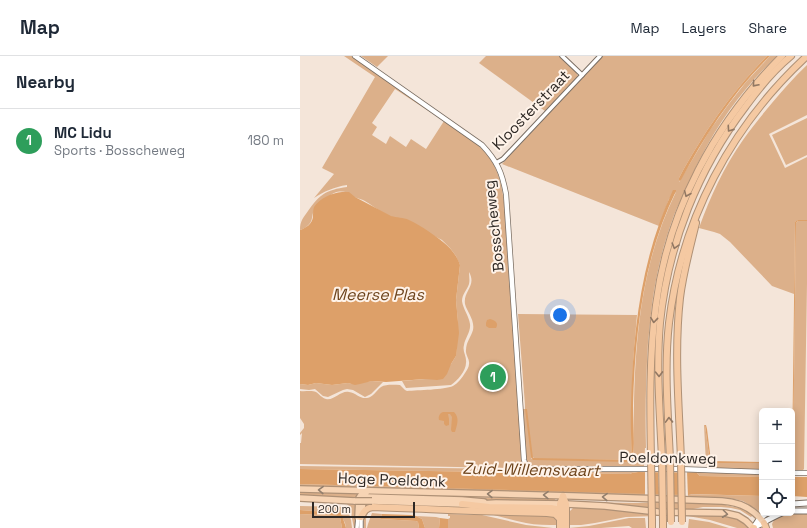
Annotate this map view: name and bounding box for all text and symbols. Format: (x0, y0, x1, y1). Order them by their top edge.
text: Map (20, 15, 60, 40)
text: Map (630, 19, 660, 37)
text: Layers (682, 19, 726, 37)
text: Share (748, 19, 787, 37)
street label: Kloosterstraat (488, 66, 574, 154)
text: Nearby (16, 71, 75, 93)
one-way arrow (753, 80, 760, 87)
text: MC Lidu (54, 123, 112, 142)
one-way arrow (728, 124, 735, 131)
text: 1 (26, 132, 32, 149)
text: 180 m (248, 132, 284, 149)
text: Sports · Bosscheweg (54, 142, 185, 159)
street label: Bosscheweg (479, 179, 508, 273)
one-way arrow (684, 190, 692, 198)
one-way arrow (671, 242, 680, 249)
water label: Meerse Plas (332, 284, 424, 305)
your location (550, 305, 570, 325)
one-way arrow (650, 317, 659, 323)
pin: 1 (480, 362, 506, 392)
one-way arrow (655, 371, 663, 377)
map controls (759, 408, 795, 516)
button: + (759, 408, 795, 444)
one-way arrow (664, 417, 673, 423)
button: − (759, 444, 795, 480)
street label: Poeldonkweg (619, 447, 717, 468)
water label: Zuid-Willemsvaart (462, 458, 602, 481)
street label: Hoge Poeldonk (338, 468, 446, 491)
button: locate (759, 480, 795, 516)
one-way arrow (318, 486, 324, 494)
one-way arrow (487, 490, 493, 498)
one-way arrow (543, 491, 549, 500)
one-way arrow (602, 493, 608, 501)
scale bar (312, 500, 415, 519)
text: 200 m (318, 502, 351, 516)
one-way arrow (722, 509, 728, 518)

